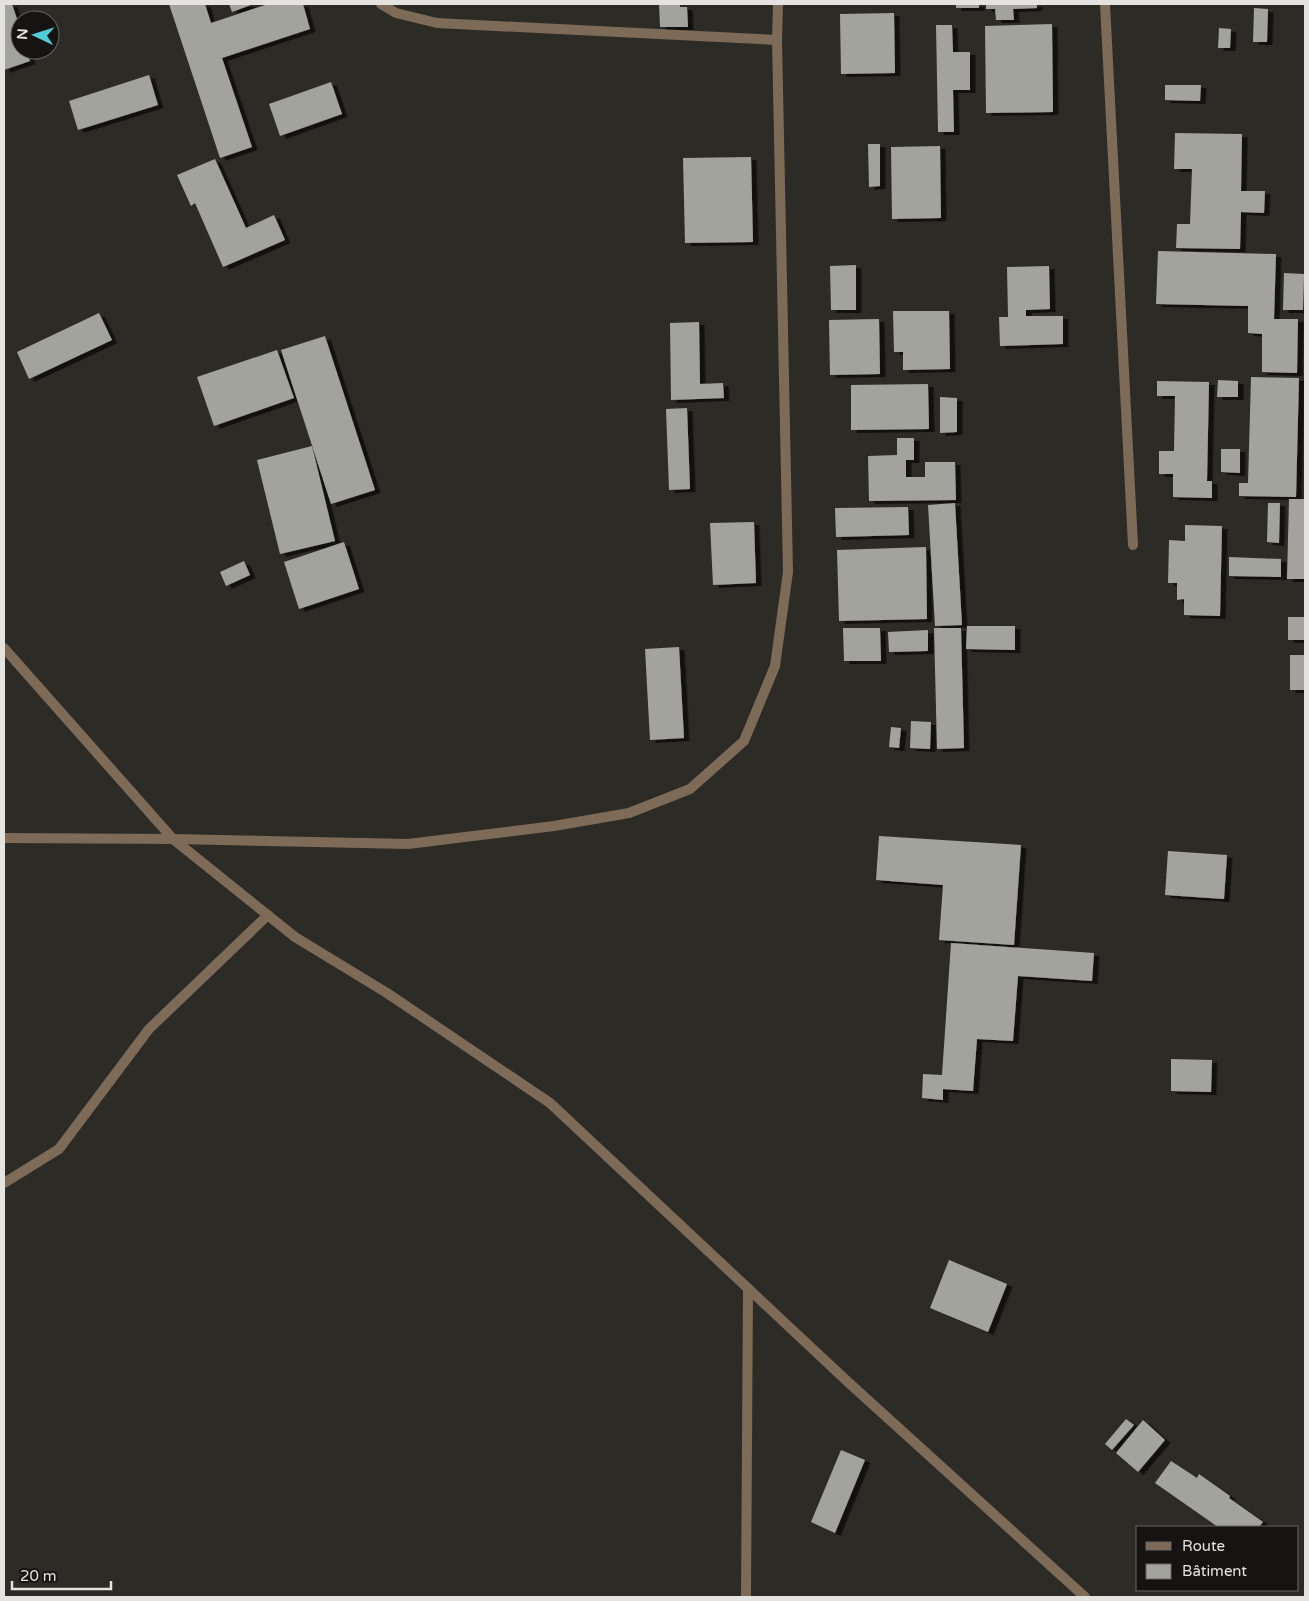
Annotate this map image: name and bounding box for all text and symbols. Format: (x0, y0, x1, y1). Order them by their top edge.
north arrow (10, 10, 60, 60)
text: N (14, 28, 31, 40)
legend (1136, 1526, 1299, 1591)
text: Route (1182, 1537, 1225, 1555)
scale bar (12, 1558, 111, 1590)
text: Bâtiment (1182, 1562, 1247, 1580)
text: 20 m (20, 1567, 57, 1585)

